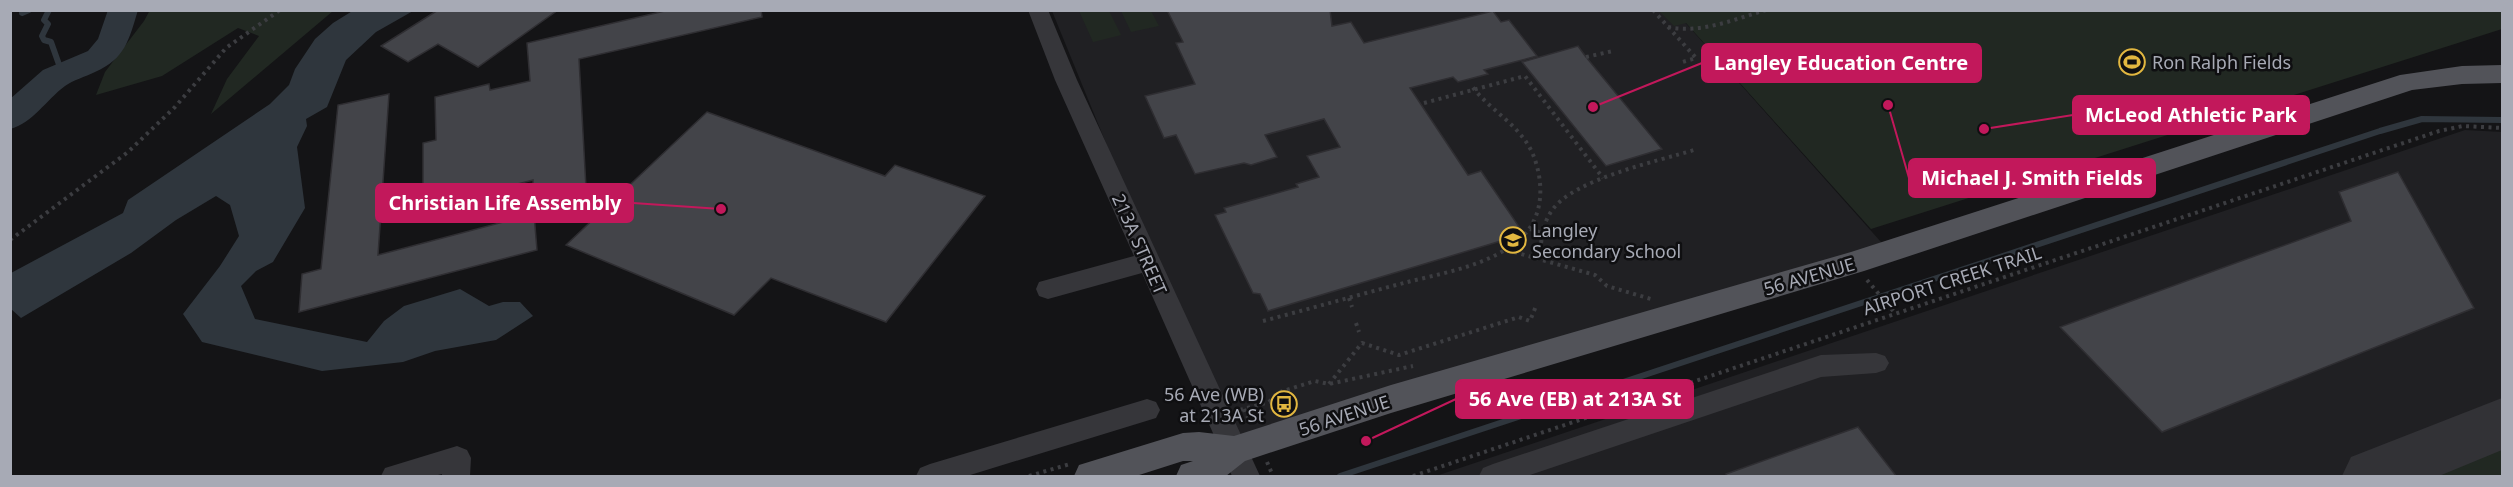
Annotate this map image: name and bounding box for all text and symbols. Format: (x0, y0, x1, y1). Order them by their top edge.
callout: Langley Education Centre (1702, 44, 1981, 82)
sports icon: Ron Ralph Fields (2117, 47, 2147, 77)
text: Langley Education Centre (1714, 49, 1968, 76)
place label: Ron Ralph Fields (2152, 50, 2291, 74)
callout: McLeod Athletic Park (2073, 96, 2309, 134)
text: McLeod Athletic Park (2085, 101, 2298, 128)
callout: Michael J. Smith Fields (1909, 159, 2155, 197)
text: Michael J. Smith Fields (1921, 164, 2143, 191)
callout: Christian Life Assembly (376, 184, 633, 222)
text: Christian Life Assembly (388, 189, 622, 216)
street label: 213A STREET (1107, 190, 1173, 298)
place label: Langley Secondary School (1532, 218, 1681, 263)
school or university icon: Langley Secondary School (1498, 225, 1528, 255)
street label: AIRPORT CREEK TRAIL (1860, 240, 2044, 320)
street label: 56 AVENUE (1761, 252, 1857, 300)
callout: 56 Ave (EB) at 213A St (1456, 380, 1693, 418)
place label: 56 Ave (WB) at 213A St (1164, 382, 1264, 427)
text: 56 Ave (EB) at 213A St (1469, 385, 1682, 412)
bus stop icon: 56 Ave (WB) at 213A St (1269, 389, 1299, 419)
street label: 56 AVENUE (1296, 389, 1392, 441)

